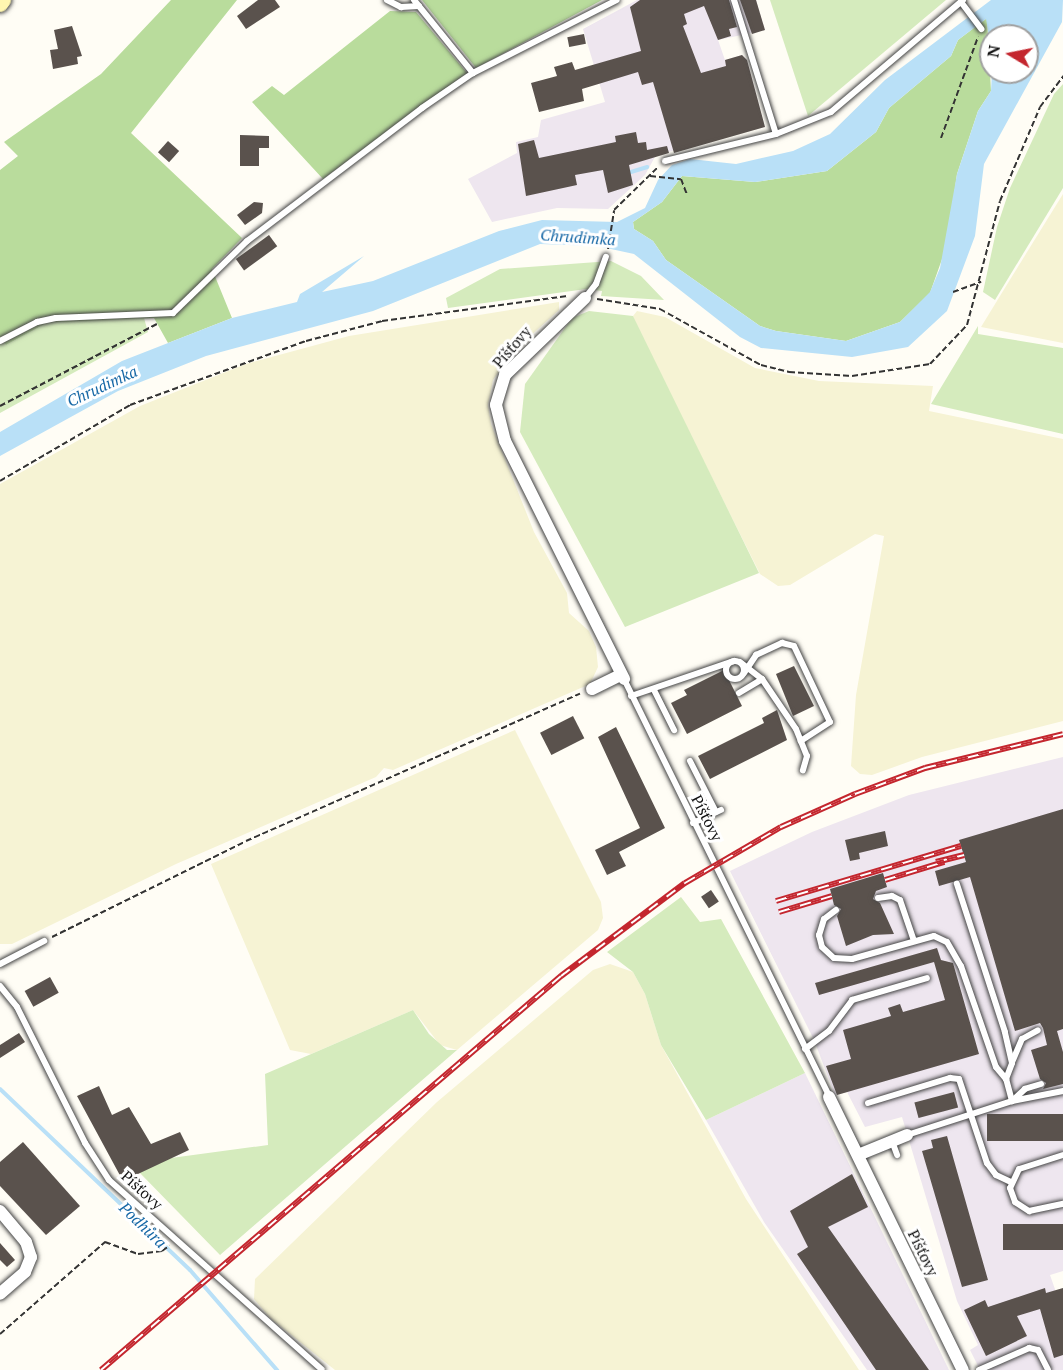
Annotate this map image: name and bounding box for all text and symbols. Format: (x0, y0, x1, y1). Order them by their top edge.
north arrow (979, 24, 1039, 84)
text: N (981, 43, 1005, 59)
water label: Chrudimka (540, 225, 616, 249)
street label: Píšťovy (489, 323, 535, 371)
water label: Chrudimka (64, 361, 140, 411)
street label: Píšťovy (688, 792, 726, 844)
street label: Píšťovy (118, 1167, 166, 1213)
water label: Podhůra (115, 1198, 171, 1252)
street label: Píšťovy (904, 1227, 942, 1279)

